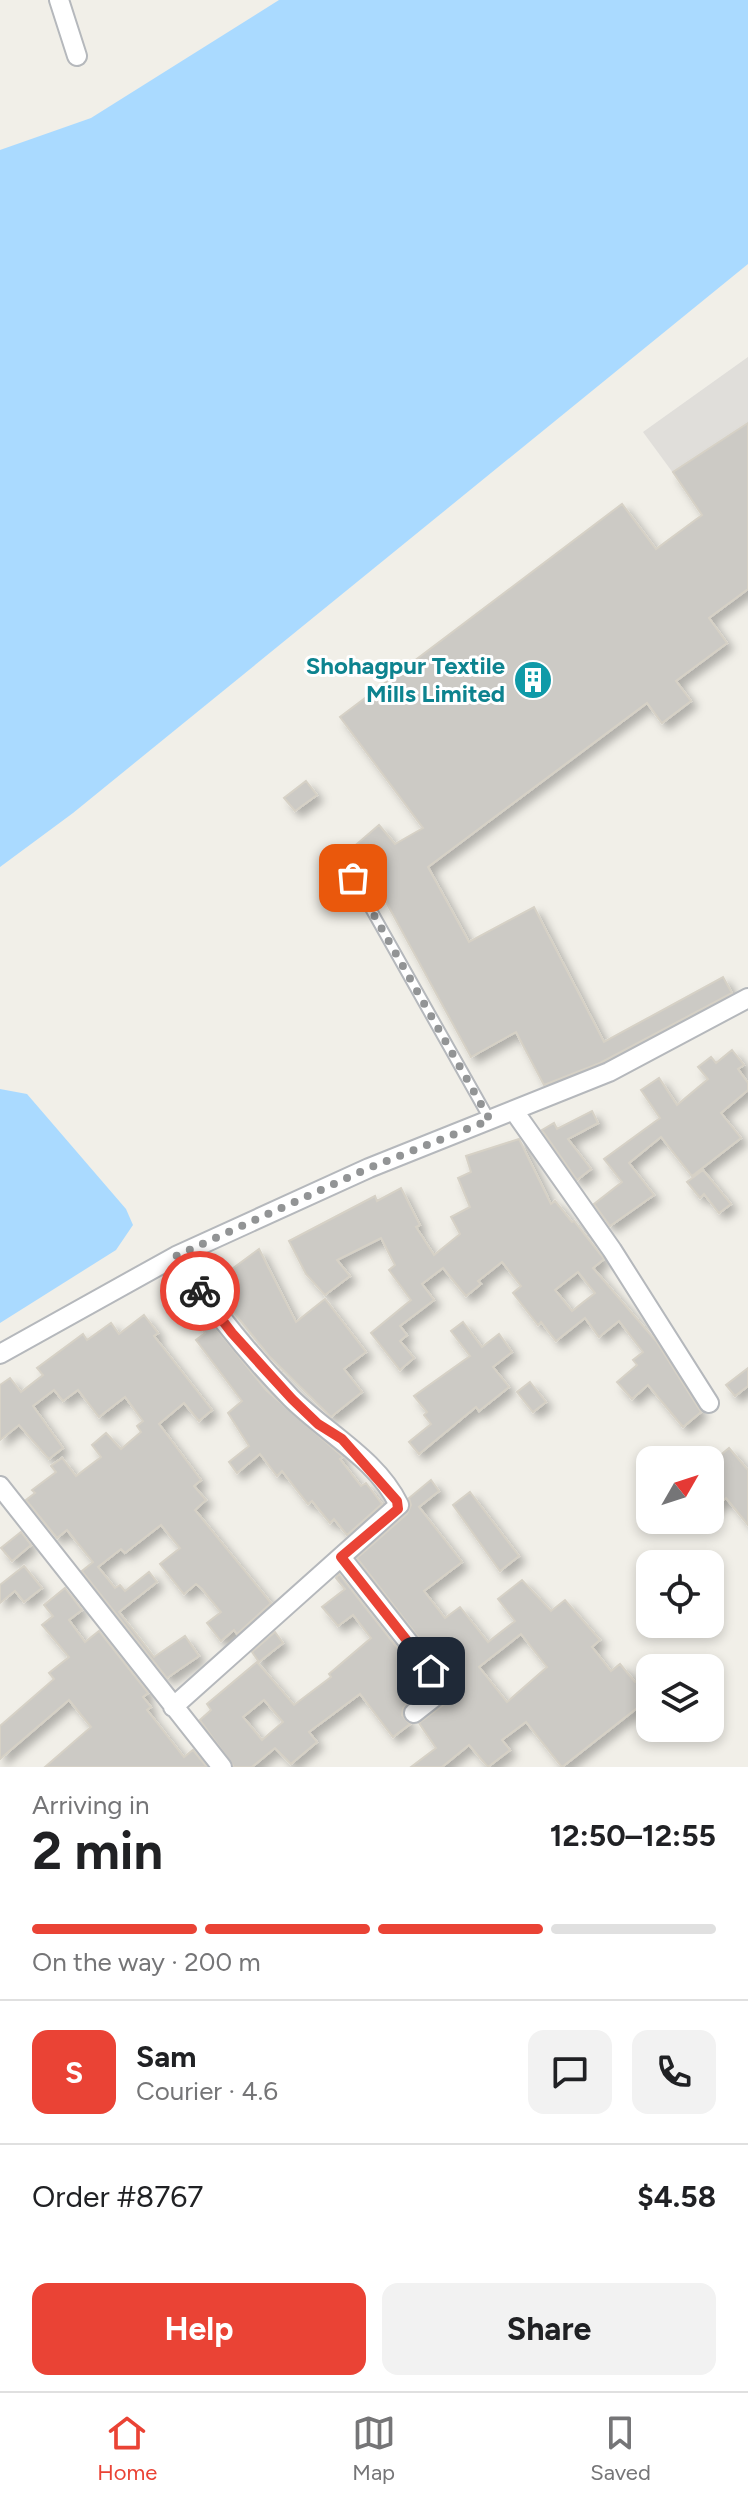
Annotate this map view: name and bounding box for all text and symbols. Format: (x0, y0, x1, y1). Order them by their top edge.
place label: Shohagpur Textile Mills Limited (306, 651, 505, 708)
building icon: Shohagpur Textile Mills Limited (512, 659, 554, 701)
pin (319, 844, 387, 912)
icon: bag (331, 856, 375, 900)
courier (160, 1251, 240, 1331)
icon: bike (178, 1269, 222, 1313)
north arrow (636, 1446, 724, 1534)
map controls (636, 1446, 724, 1742)
button: locate (636, 1550, 724, 1638)
pin (397, 1637, 465, 1705)
icon: home (409, 1649, 453, 1693)
button: layers (636, 1654, 724, 1742)
text: Arriving in (32, 1789, 150, 1821)
text: 12:50–12:55 (550, 1817, 716, 1854)
text: 2 min (32, 1820, 163, 1882)
text: On the way · 200 m (32, 1946, 261, 1978)
button: chat (528, 2030, 612, 2114)
button: phone (632, 2030, 716, 2114)
text: Sam (136, 2038, 196, 2075)
text: S (65, 2054, 83, 2091)
text: Courier · 4.6 (136, 2075, 278, 2107)
text: Order #8767 (32, 2178, 203, 2215)
text: $4.58 (637, 2178, 716, 2215)
button: Help (32, 2283, 366, 2375)
button: Share (382, 2283, 716, 2375)
tab: Home (97, 2411, 157, 2486)
tab: Map (352, 2411, 396, 2486)
tab: Saved (590, 2411, 651, 2486)

